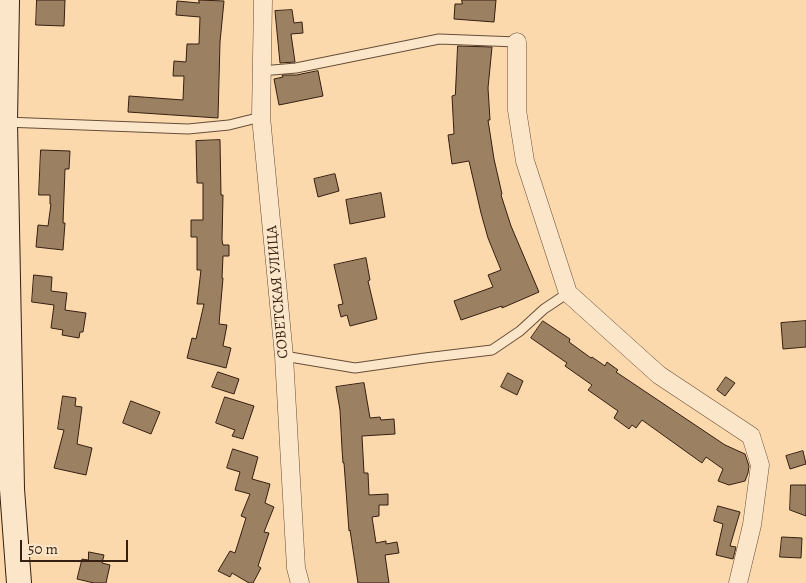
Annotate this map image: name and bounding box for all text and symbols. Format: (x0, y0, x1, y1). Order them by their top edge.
street label: СОВЕТСКАЯ УЛИЦА (263, 225, 293, 359)
scale bar (22, 530, 130, 562)
text: 50 m (28, 539, 58, 559)

